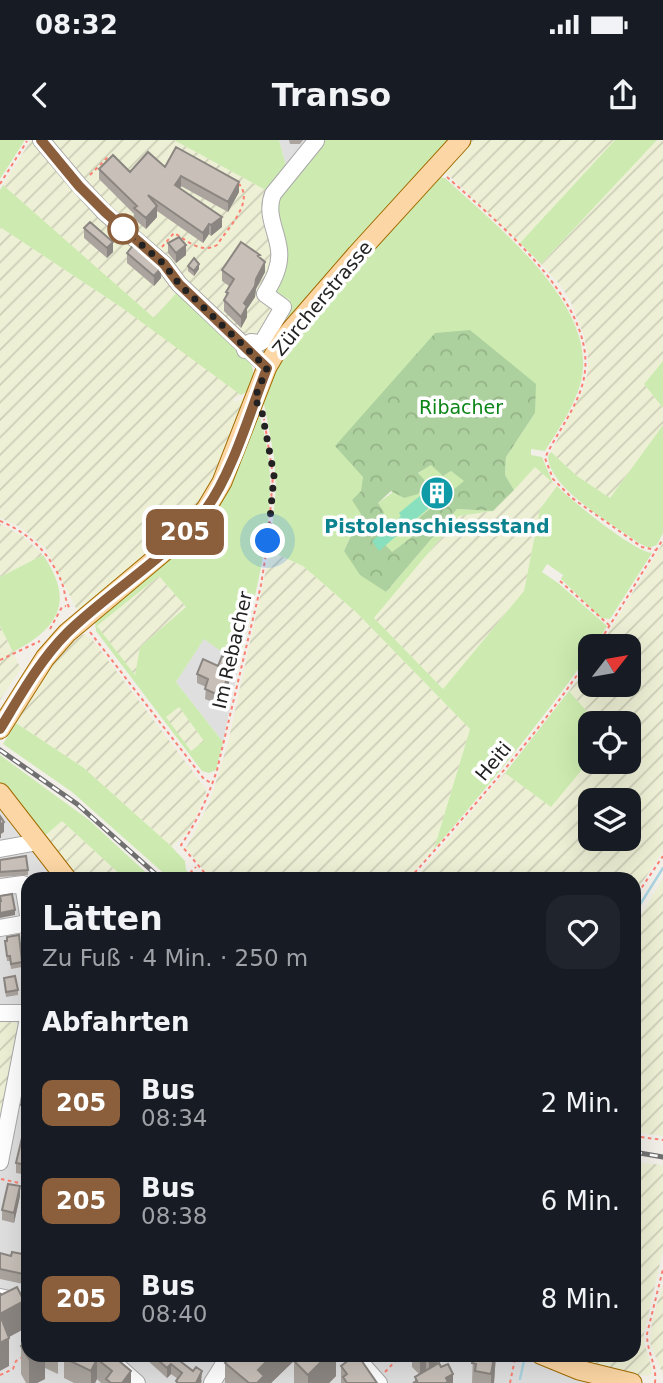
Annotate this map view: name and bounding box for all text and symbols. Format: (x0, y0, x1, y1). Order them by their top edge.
text: 08:32 (35, 10, 118, 40)
icon: back (21, 76, 59, 114)
text: Transo (272, 76, 391, 114)
icon: share (604, 76, 642, 114)
unlabelled marker (108, 214, 138, 244)
street label: Zürcherstrasse (268, 236, 376, 360)
park label: Ribacher (419, 396, 503, 418)
building icon: Pistolenschiessstand (418, 474, 456, 512)
line badge: 205 (145, 509, 225, 555)
place label: Pistolenschiessstand (324, 515, 550, 537)
text: 205 (160, 518, 210, 546)
your location (250, 523, 285, 558)
street label: Im Rebacher (208, 589, 256, 711)
north arrow (578, 634, 640, 696)
map controls (578, 634, 641, 851)
button: locate (578, 711, 641, 774)
street label: Heiti (470, 737, 516, 785)
button: layers (578, 788, 641, 851)
button: heart (546, 895, 620, 969)
text: Lätten (42, 899, 163, 938)
text: Zu Fuß · 4 Min. · 250 m (42, 945, 308, 971)
text: Abfahrten (42, 1007, 190, 1037)
text: Bus (141, 1075, 195, 1105)
text: 2 Min. (541, 1088, 620, 1118)
text: 205 (56, 1089, 106, 1117)
text: 08:34 (141, 1105, 207, 1131)
text: Bus (141, 1173, 195, 1203)
text: 6 Min. (541, 1186, 620, 1216)
text: 205 (56, 1187, 106, 1215)
text: 08:38 (141, 1203, 207, 1229)
text: Bus (141, 1271, 195, 1301)
text: 8 Min. (541, 1284, 620, 1314)
text: 205 (56, 1285, 106, 1313)
text: 08:40 (141, 1301, 207, 1327)

